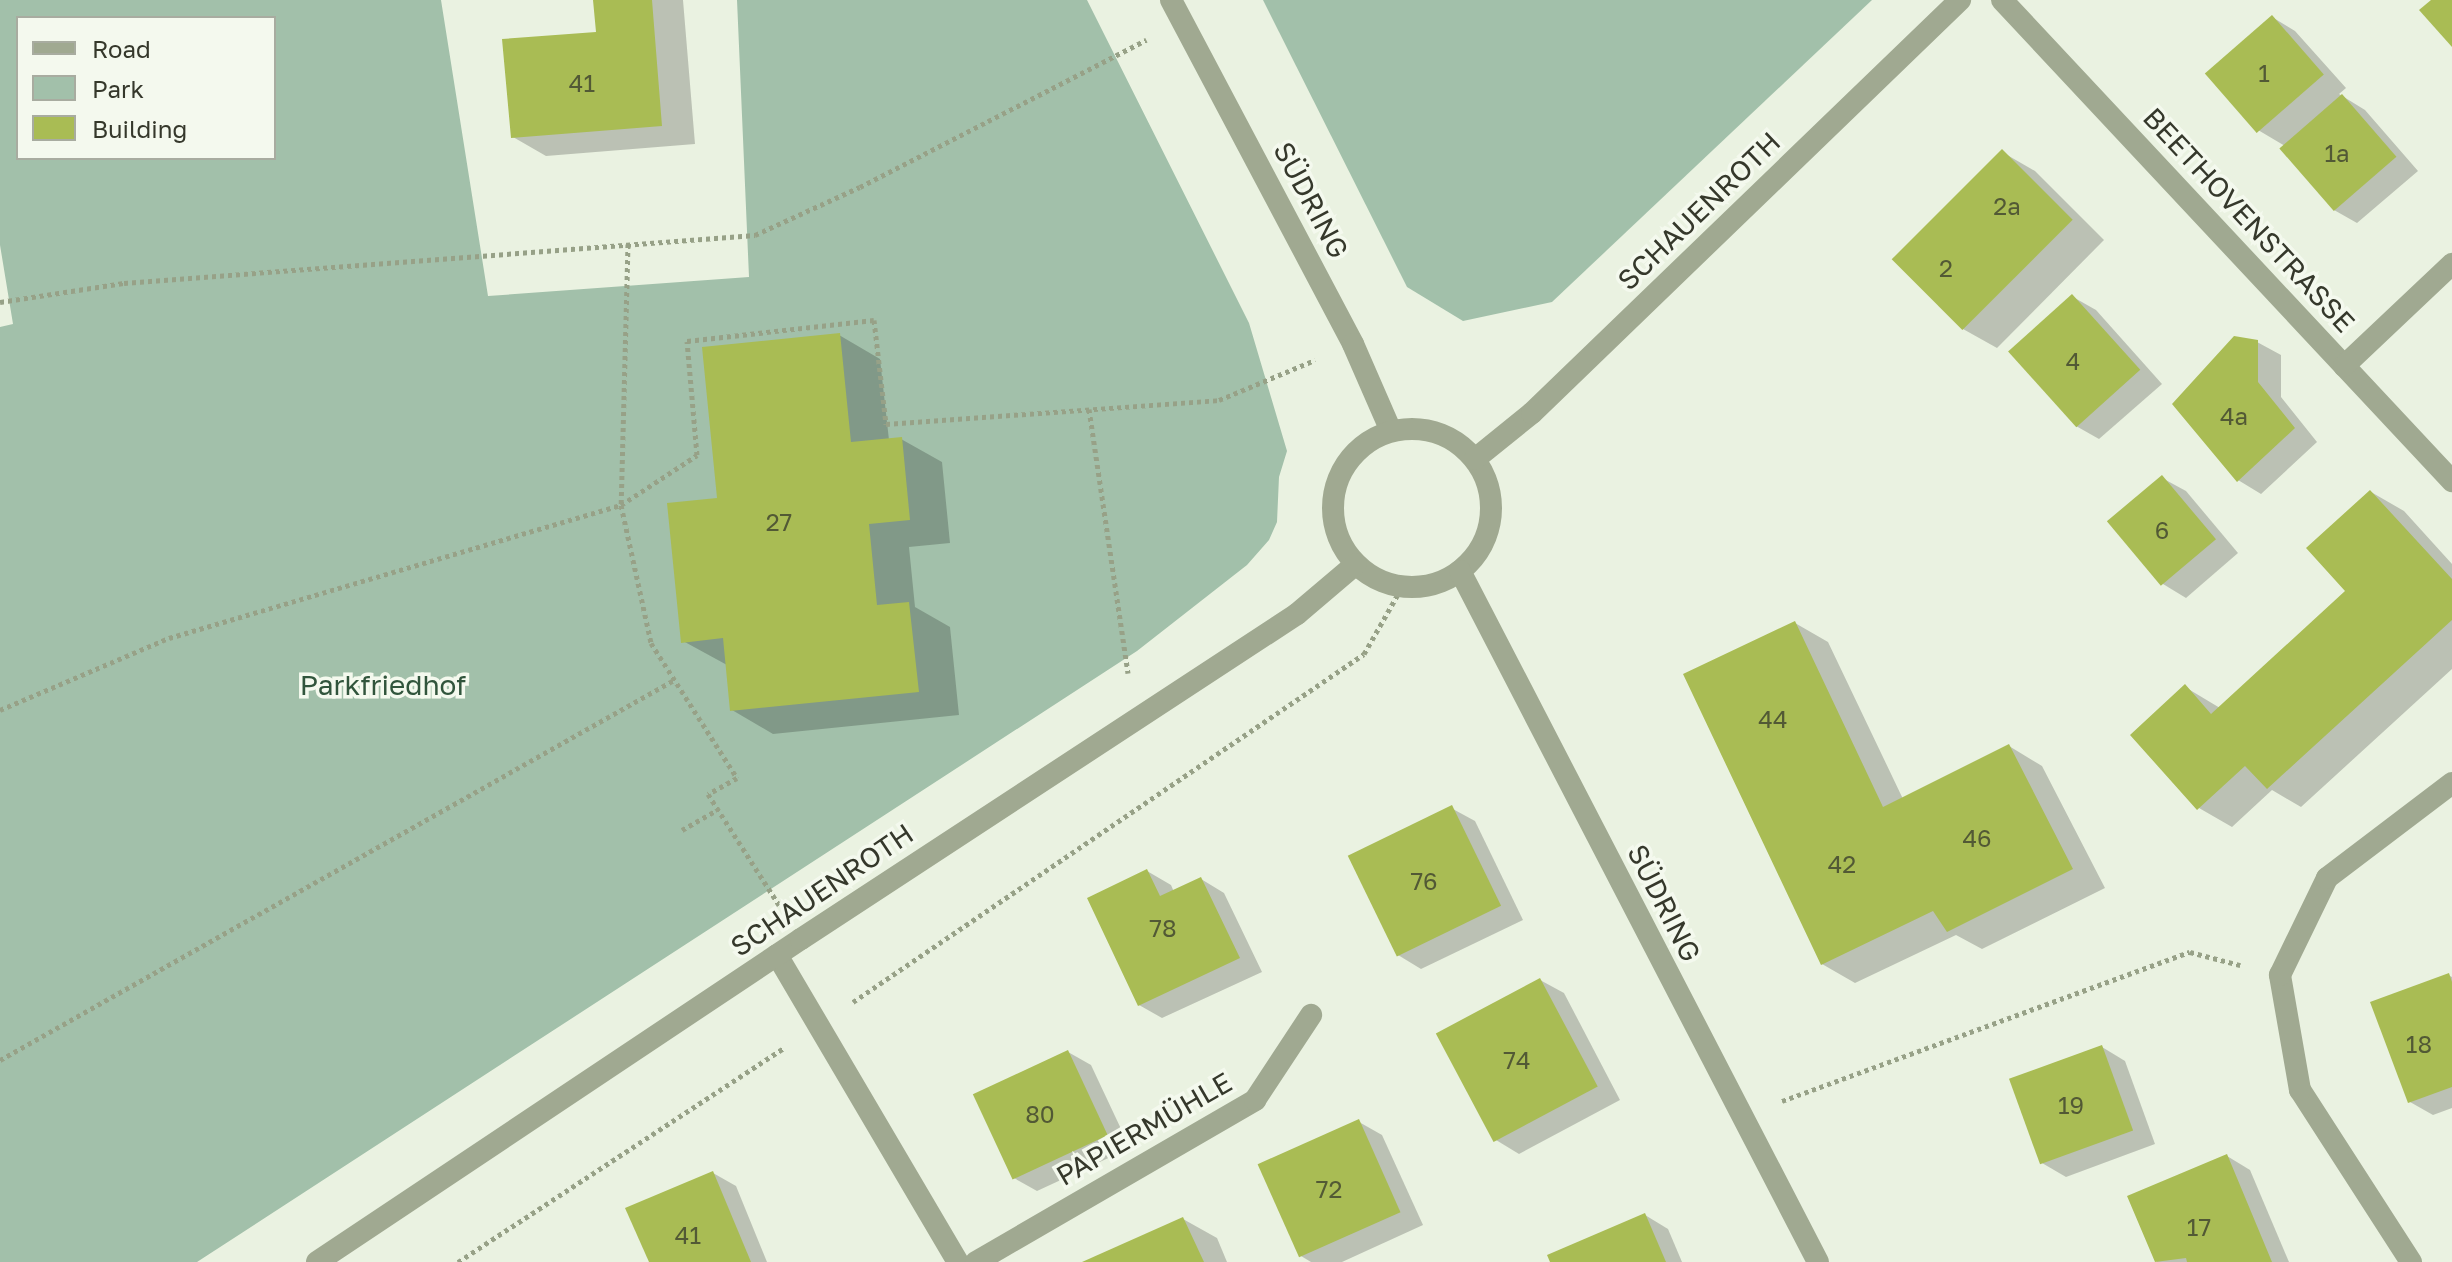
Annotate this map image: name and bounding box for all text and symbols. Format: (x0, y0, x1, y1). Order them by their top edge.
legend (16, 16, 276, 160)
text: Road (92, 34, 151, 63)
house number: 1 (2258, 59, 2270, 87)
house number: 41 (569, 69, 595, 97)
text: Park (92, 74, 144, 103)
street label: BEETHOVENSTRASSE (2136, 101, 2362, 339)
text: Building (92, 114, 187, 143)
street label: SCHAUENROTH (1611, 125, 1787, 297)
street label: SÜDRING (1266, 136, 1356, 264)
house number: 1a (2324, 139, 2350, 167)
house number: 2a (1993, 192, 2021, 220)
house number: 2 (1939, 254, 1953, 282)
house number: 4 (2066, 347, 2080, 375)
house number: 4a (2220, 402, 2248, 430)
house number: 27 (766, 508, 792, 536)
house number: 6 (2155, 516, 2169, 544)
park label: Parkfriedhof (300, 668, 466, 702)
house number: 44 (1758, 705, 1788, 733)
street label: SCHAUENROTH (724, 817, 920, 963)
house number: 46 (1962, 824, 1992, 852)
street label: SÜDRING (1620, 839, 1708, 967)
house number: 42 (1828, 850, 1856, 878)
house number: 76 (1410, 867, 1438, 895)
house number: 78 (1149, 914, 1177, 942)
house number: 18 (2406, 1030, 2432, 1058)
house number: 74 (1503, 1046, 1531, 1074)
street label: PAPIERMÜHLE (1050, 1065, 1238, 1193)
house number: 19 (2058, 1091, 2084, 1119)
house number: 80 (1025, 1100, 1055, 1128)
house number: 72 (1316, 1175, 1342, 1203)
house number: 17 (2187, 1213, 2211, 1241)
house number: 41 (675, 1221, 701, 1249)

